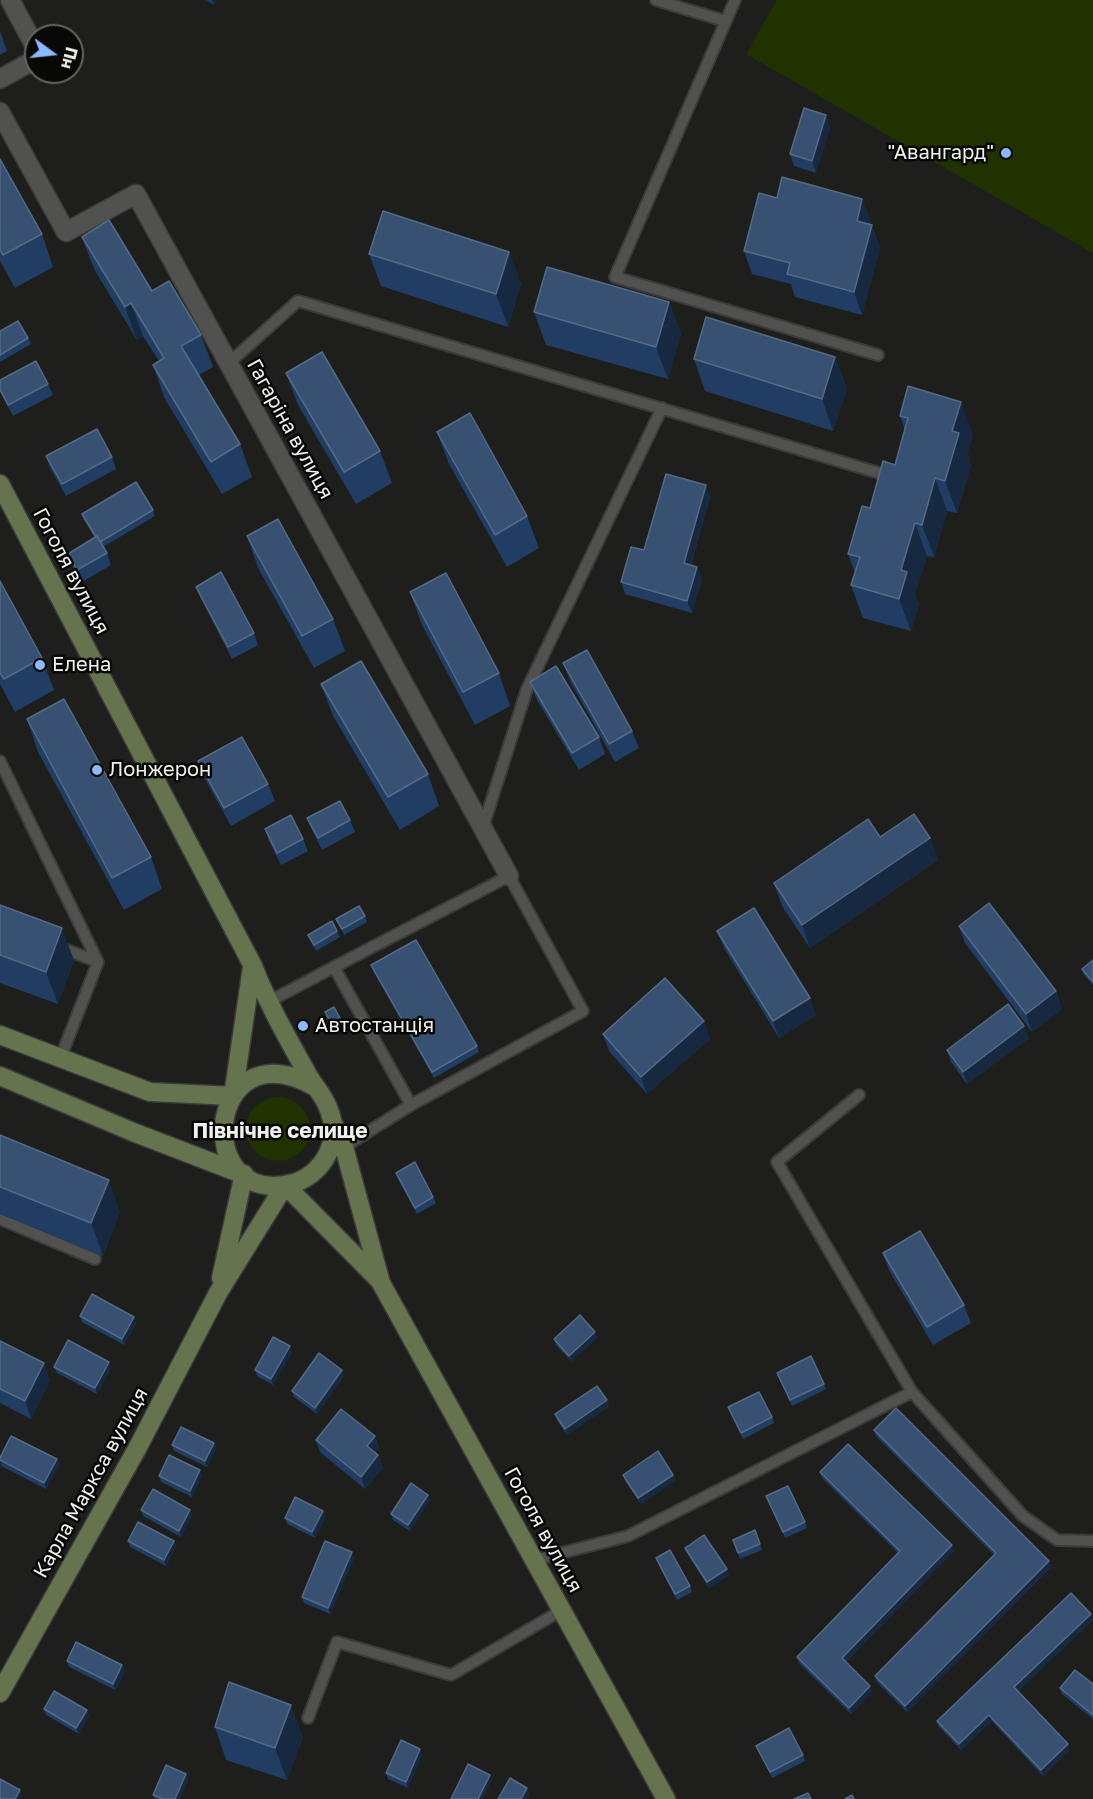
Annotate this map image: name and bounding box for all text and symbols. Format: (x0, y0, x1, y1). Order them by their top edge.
north arrow (24, 24, 84, 84)
text: Пн (57, 45, 82, 71)
place label: "Авангард" (888, 141, 994, 165)
marker: "Авангард" (999, 146, 1013, 160)
street label: Гагаріна вулиця (242, 355, 338, 503)
street label: Гоголя вулиця (28, 504, 114, 638)
place label: Елена (52, 653, 111, 677)
marker: Елена (33, 658, 47, 672)
place label: Лонжерон (109, 758, 211, 782)
marker: Лонжерон (90, 763, 104, 777)
place label: Автостанція (315, 1014, 434, 1038)
marker: Автостанція (296, 1019, 310, 1033)
district label: Північне селище (192, 1118, 368, 1144)
street label: Карла Маркса вулиця (29, 1384, 153, 1582)
street label: Гоголя вулиця (499, 1463, 587, 1597)

